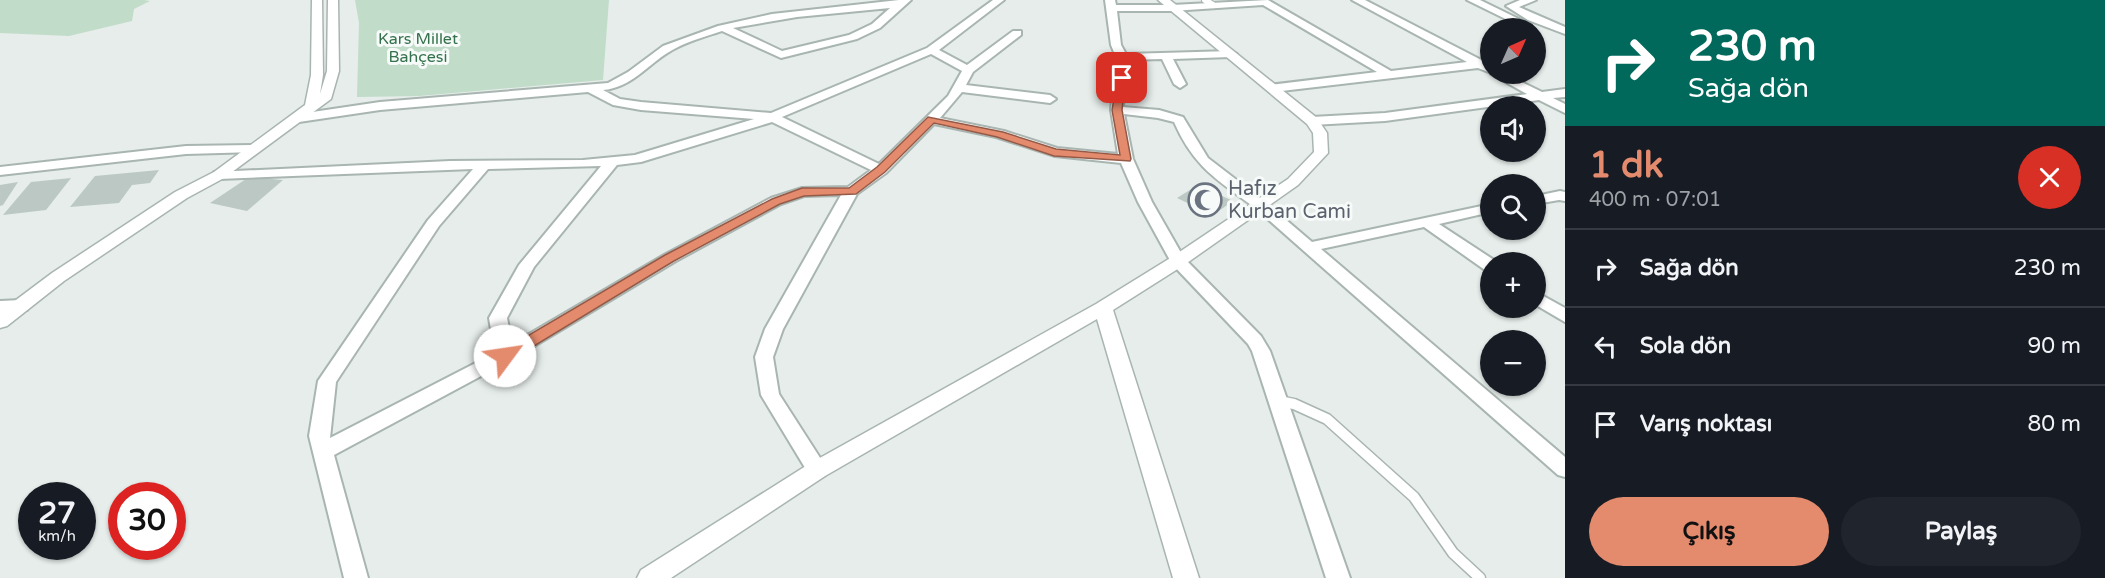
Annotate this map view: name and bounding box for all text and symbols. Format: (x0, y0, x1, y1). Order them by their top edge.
north arrow (1480, 18, 1546, 84)
map controls (1480, 18, 1546, 396)
text: 230 m (1688, 21, 1817, 72)
icon: right (1589, 24, 1667, 102)
park label: Kars Millet Bahçesi (378, 29, 458, 67)
pin (1096, 52, 1147, 103)
icon: arrive (1105, 61, 1138, 94)
text: Sağa dön (1688, 72, 1809, 105)
button: sound (1480, 96, 1546, 162)
text: 1 dk (1589, 144, 1663, 187)
button: close (2018, 146, 2081, 209)
button: search (1480, 174, 1546, 240)
place label: Hafız Kurban Cami (1228, 177, 1351, 224)
mosque icon: Hafız Kurban Cami (1187, 182, 1223, 218)
text: 400 m · 07:01 (1589, 188, 1721, 212)
button: + (1480, 252, 1546, 318)
icon: right (1589, 252, 1622, 285)
text: Sağa dön (1640, 255, 1739, 281)
text: 230 m (2014, 255, 2081, 281)
position arrow (473, 324, 537, 388)
button: − (1480, 330, 1546, 396)
icon: left (1589, 330, 1622, 363)
text: Sola dön (1640, 333, 1731, 359)
text: 90 m (2027, 333, 2081, 359)
icon: arrive (1589, 408, 1622, 441)
text: Varış noktası (1640, 411, 1772, 437)
text: 80 m (2027, 411, 2081, 437)
speed limit sign: 30 (108, 482, 186, 560)
text: 27 (38, 495, 76, 532)
button: Çıkış (1589, 497, 1829, 566)
button: Paylaş (1841, 497, 2081, 566)
text: km/h (38, 527, 76, 545)

